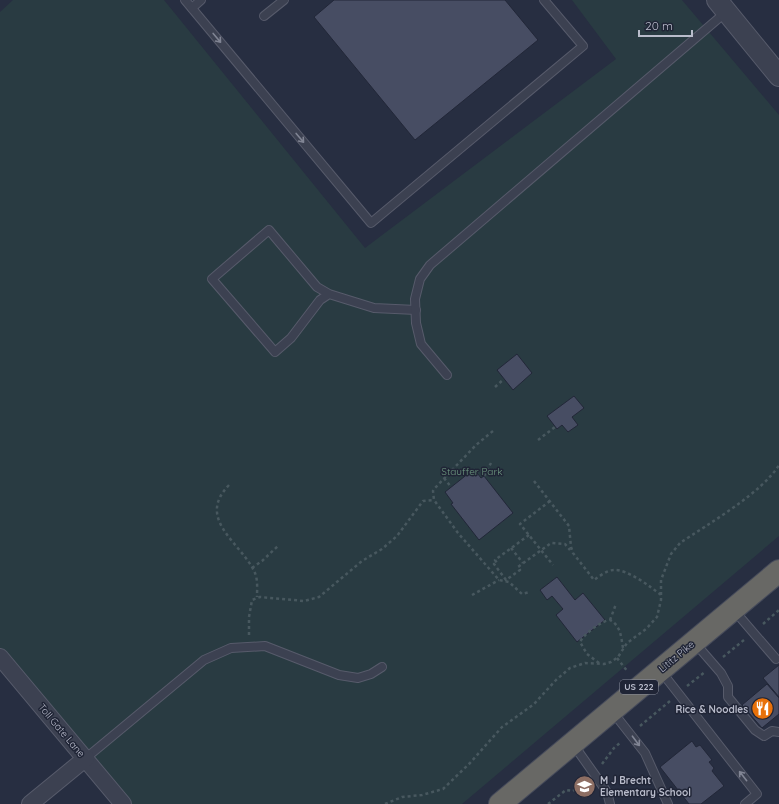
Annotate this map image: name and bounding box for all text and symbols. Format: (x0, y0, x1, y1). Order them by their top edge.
scale bar (639, 12, 692, 38)
text: 20 m (645, 18, 673, 33)
one-way arrow (212, 32, 221, 43)
one-way arrow (295, 132, 304, 143)
park label: Stauffer Park (441, 465, 503, 478)
street label: Lititz Pike (656, 637, 697, 675)
road number: US 222 (620, 680, 658, 694)
restaurant icon: Rice & Noodles (750, 696, 776, 722)
street label: Toll Gate Lane (35, 701, 88, 760)
place label: Rice & Noodles (676, 703, 748, 716)
one-way arrow (632, 735, 640, 746)
one-way arrow (739, 770, 747, 781)
school or university icon: M J Brecht Elementary School (571, 773, 597, 799)
place label: M J Brecht Elementary School (600, 774, 691, 799)

